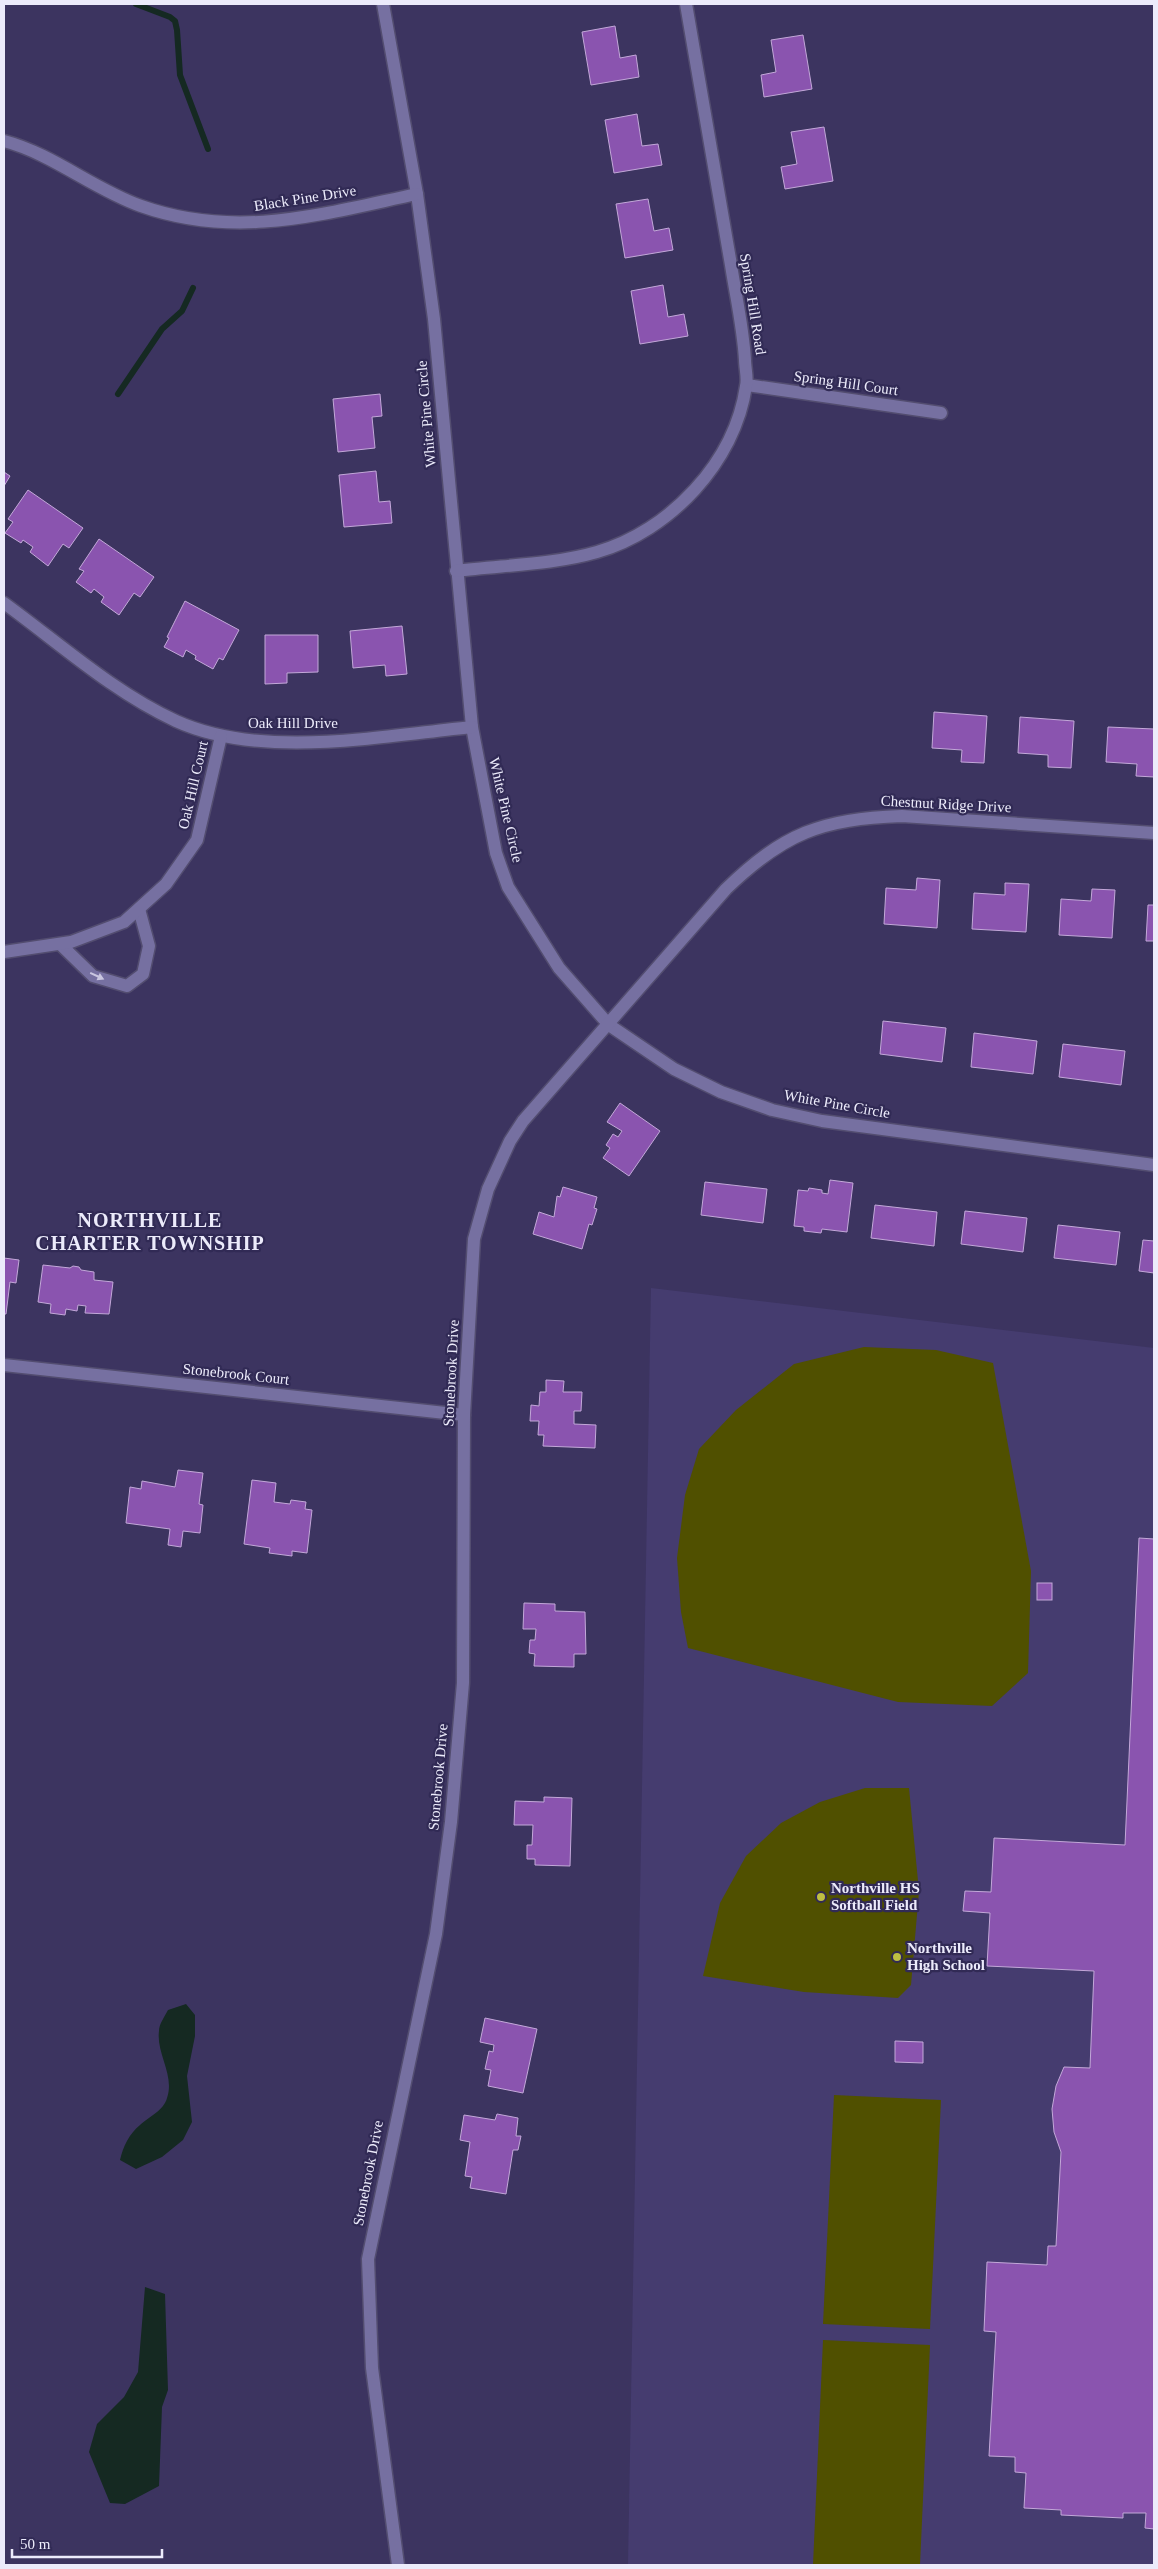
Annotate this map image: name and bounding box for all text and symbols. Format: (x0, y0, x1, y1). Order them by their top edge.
street label: Black Pine Drive (253, 182, 358, 214)
street label: Spring Hill Road (737, 252, 769, 356)
street label: White Pine Circle (413, 359, 439, 468)
street label: Spring Hill Court (793, 368, 900, 398)
street label: Oak Hill Drive (248, 715, 338, 731)
street label: Oak Hill Court (175, 739, 211, 831)
street label: White Pine Circle (486, 756, 526, 864)
street label: Chestnut Ridge Drive (880, 793, 1012, 815)
one-way arrow (90, 972, 104, 980)
street label: White Pine Circle (783, 1087, 892, 1121)
district label: NORTHVILLE CHARTER TOWNSHIP (35, 1209, 265, 1254)
street label: Stonebrook Drive (440, 1319, 462, 1427)
street label: Stonebrook Court (182, 1360, 291, 1388)
street label: Stonebrook Drive (425, 1723, 451, 1831)
place label: Northville HS Softball Field (831, 1880, 920, 1913)
marker: Northville HS Softball Field (815, 1891, 827, 1903)
place label: Northville High School (907, 1940, 985, 1973)
marker: Northville High School (891, 1951, 903, 1963)
street label: Stonebrook Drive (350, 2119, 386, 2227)
scale bar (12, 2526, 162, 2558)
text: 50 m (20, 2536, 51, 2552)

